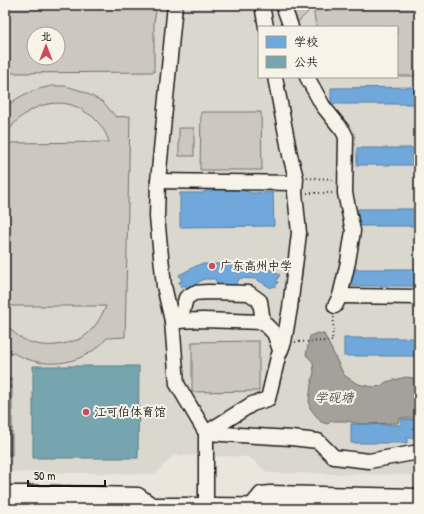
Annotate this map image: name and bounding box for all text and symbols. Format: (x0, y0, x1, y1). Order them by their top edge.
north arrow (26, 26, 66, 66)
legend (258, 26, 398, 78)
text: 北 (41, 29, 52, 43)
text: 学校 (294, 33, 318, 50)
text: 公共 (294, 53, 318, 70)
place label: 广东高州中学 (220, 257, 292, 274)
marker: 广东高州中学 (207, 261, 217, 271)
water label: 学砚塘 (314, 388, 355, 406)
place label: 江可伯体育馆 (94, 403, 166, 420)
marker: 江可伯体育馆 (81, 407, 91, 417)
scale bar (28, 462, 105, 488)
text: 50 m (34, 467, 55, 484)

